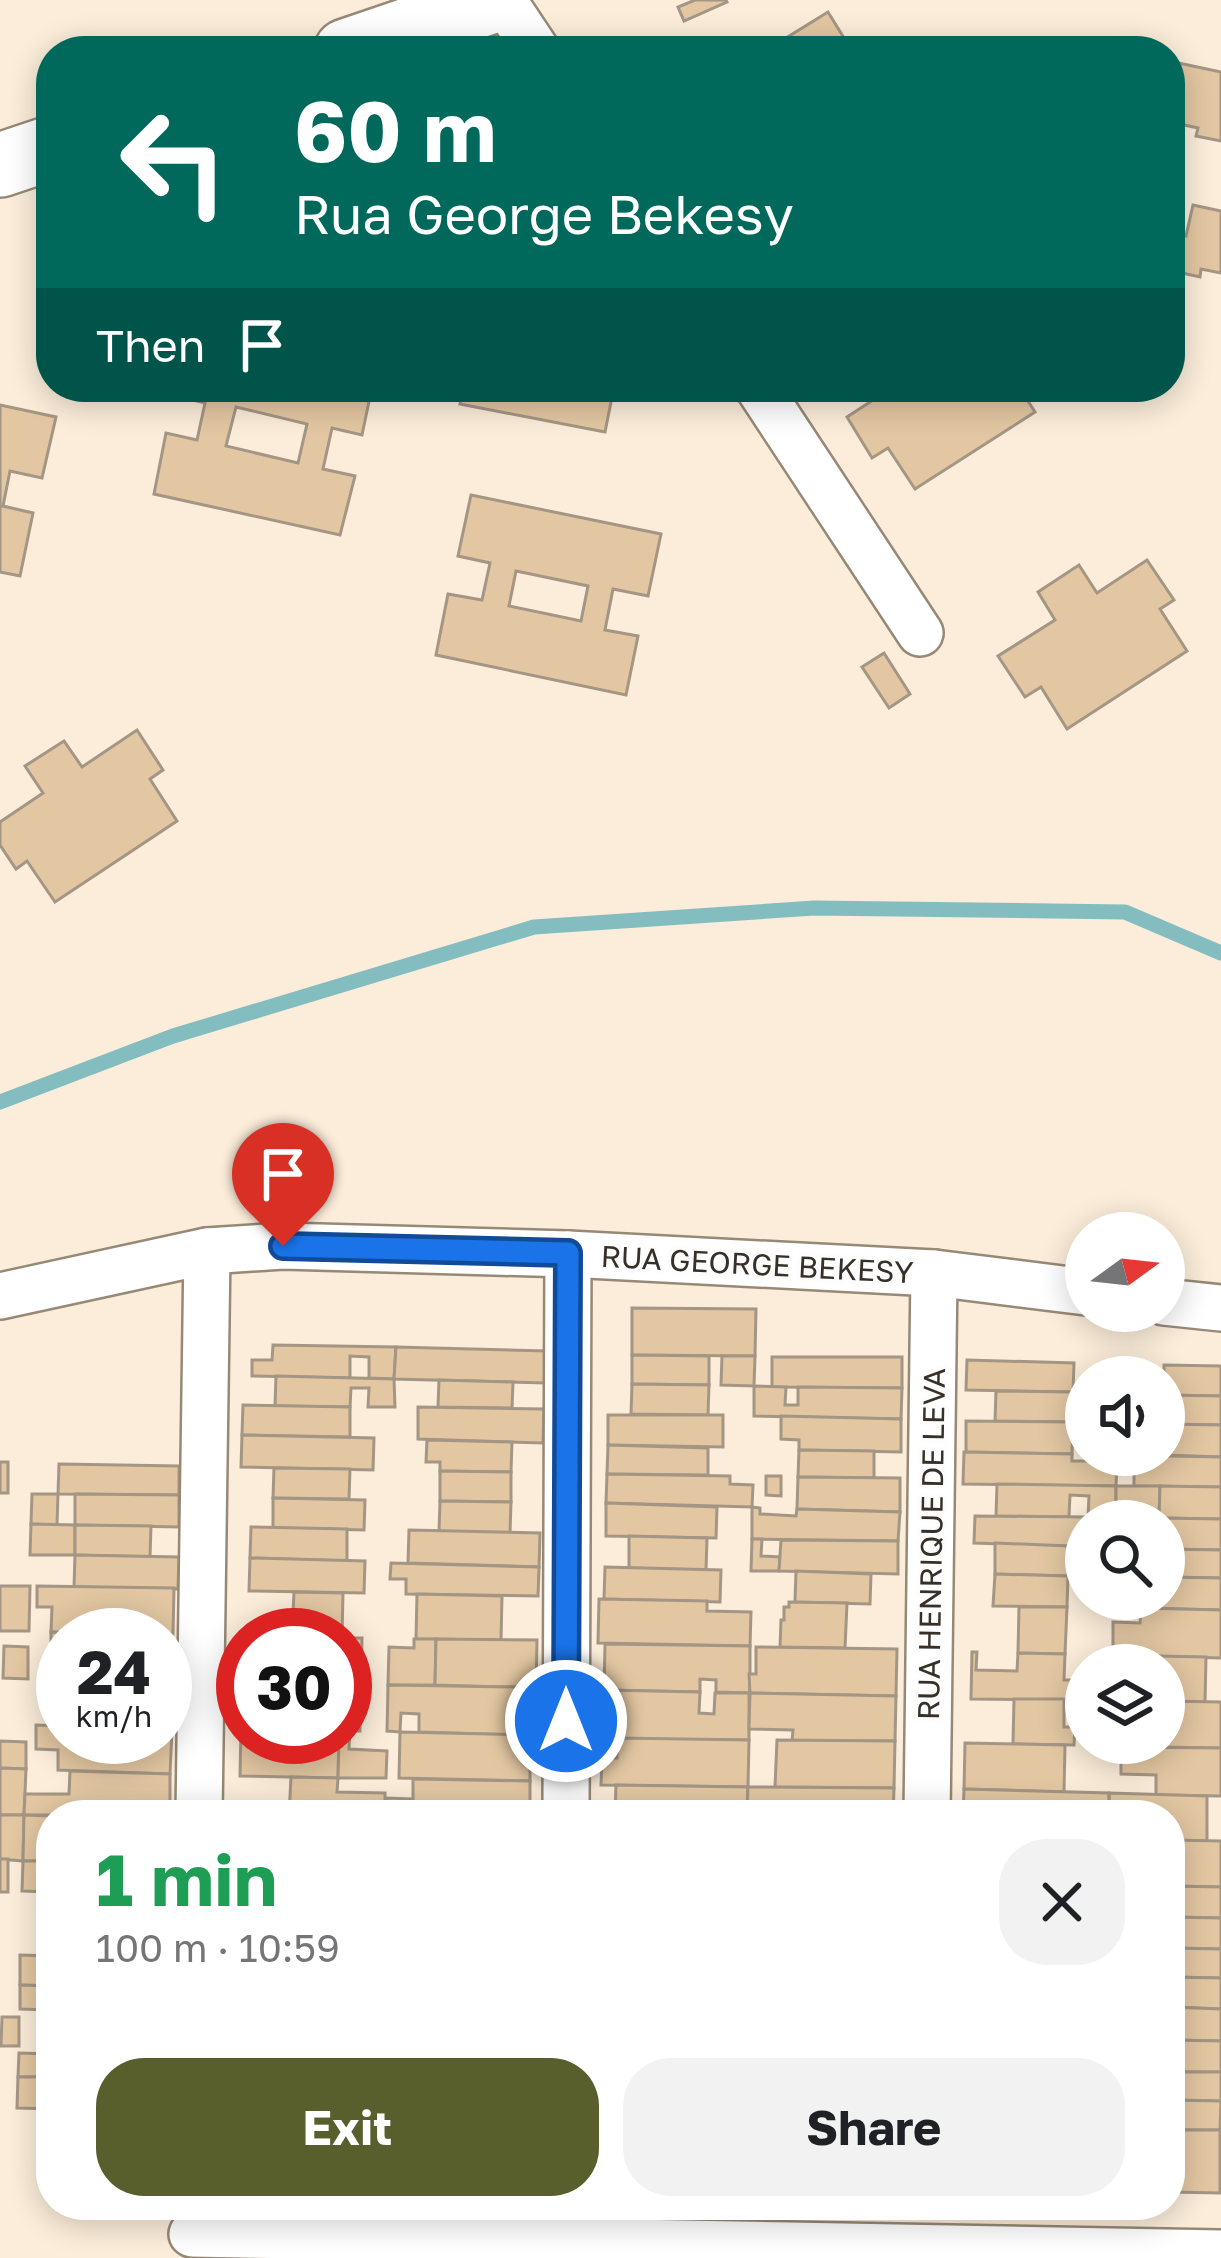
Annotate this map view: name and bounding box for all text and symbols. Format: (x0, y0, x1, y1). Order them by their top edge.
text: 60 m (294, 80, 496, 180)
icon: left (96, 84, 252, 240)
text: Rua George Bekesy (294, 181, 794, 246)
icon: arrive (229, 312, 295, 378)
text: Then (96, 318, 205, 372)
pin (232, 1123, 334, 1246)
icon: arrive (250, 1141, 316, 1207)
north arrow (1065, 1212, 1185, 1332)
map controls (1065, 1212, 1185, 1764)
street label: RUA GEORGE BEKESY (600, 1238, 914, 1290)
button: sound (1065, 1356, 1185, 1476)
street label: RUA HENRIQUE DE LEVA (910, 1368, 952, 1720)
button: search (1065, 1500, 1185, 1620)
speed limit sign: 30 (216, 1608, 372, 1764)
text: 24 (77, 1635, 151, 1707)
button: layers (1065, 1644, 1185, 1764)
position arrow (503, 1658, 629, 1784)
text: km/h (76, 1698, 152, 1734)
text: 1 min (96, 1835, 277, 1922)
button: close (999, 1839, 1125, 1965)
text: 100 m · 10:59 (96, 1924, 340, 1971)
button: Exit (96, 2058, 599, 2196)
button: Share (623, 2058, 1125, 2196)

